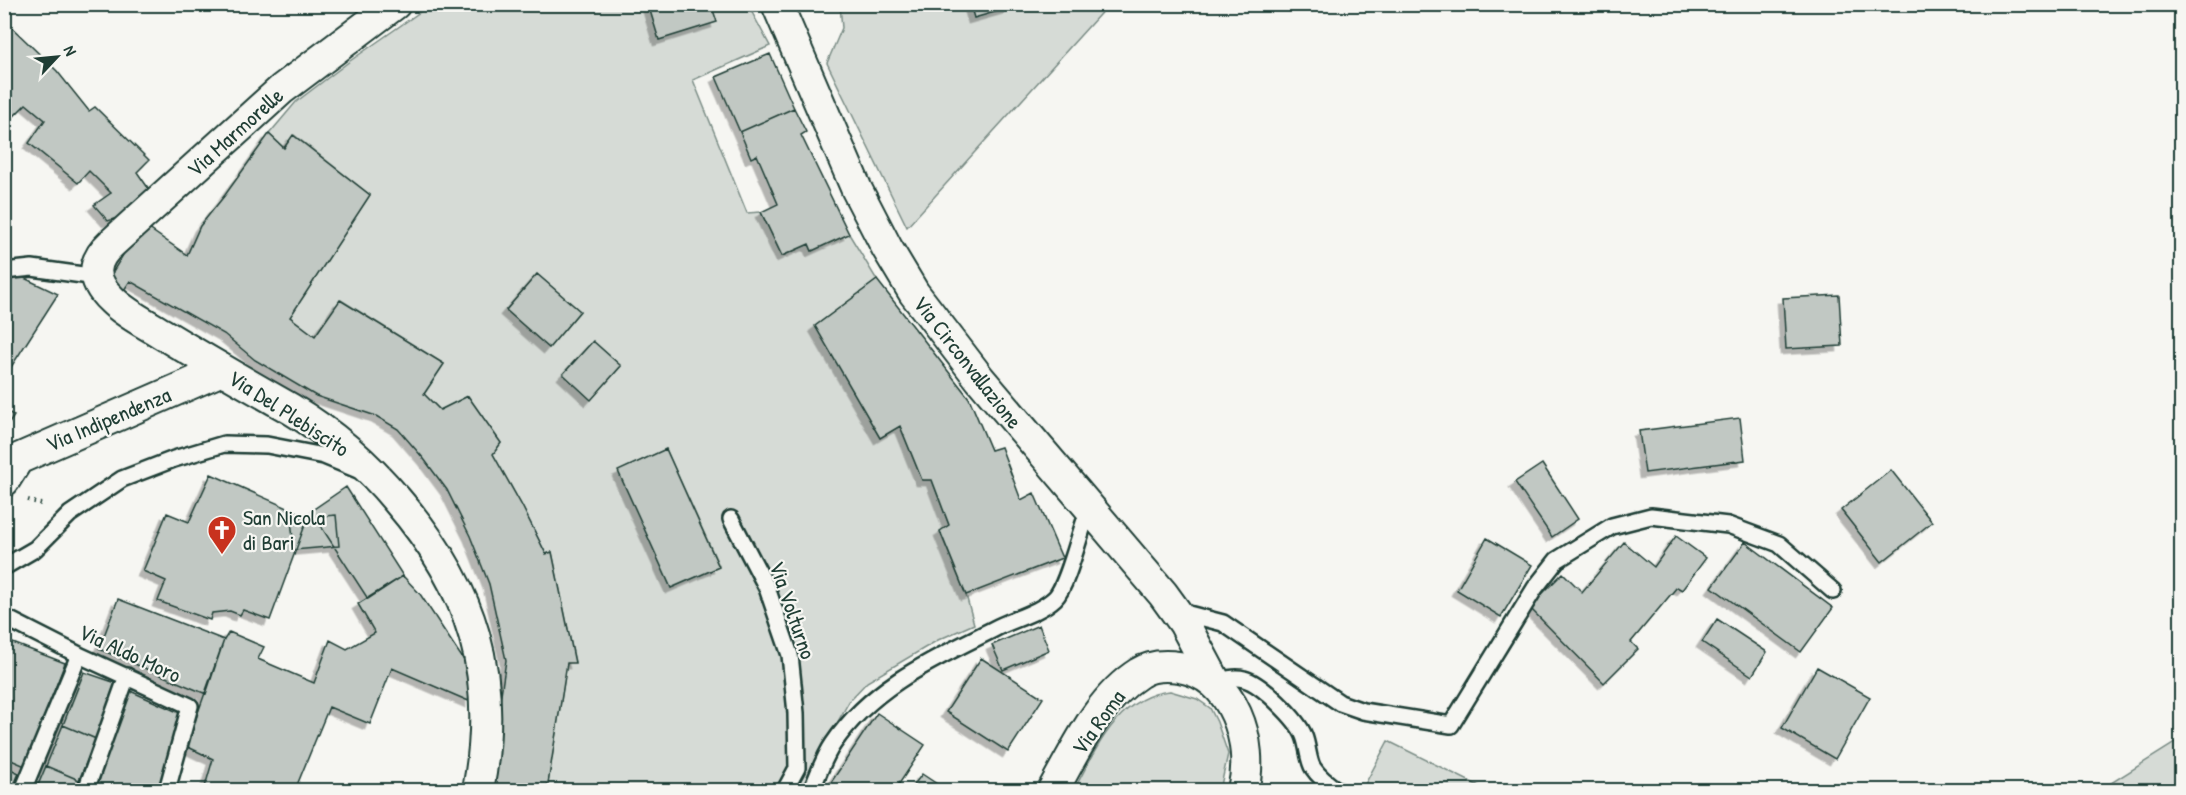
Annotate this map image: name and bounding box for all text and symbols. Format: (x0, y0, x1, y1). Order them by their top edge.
north arrow (27, 27, 87, 87)
text: N (59, 42, 82, 60)
street label: Via Marmorelle (180, 80, 290, 183)
street label: Via Circonvallazione (907, 289, 1030, 435)
street label: Via Del Plebiscito (223, 363, 355, 463)
street label: Via Indipendenza (41, 379, 175, 459)
place label: San Nicola di Bari (243, 502, 326, 557)
church icon: San Nicola di Bari (206, 514, 238, 556)
street label: Via Volturno (762, 557, 824, 663)
street label: Via Aldo Moro (74, 616, 186, 690)
street label: Via Roma (1064, 683, 1132, 761)

